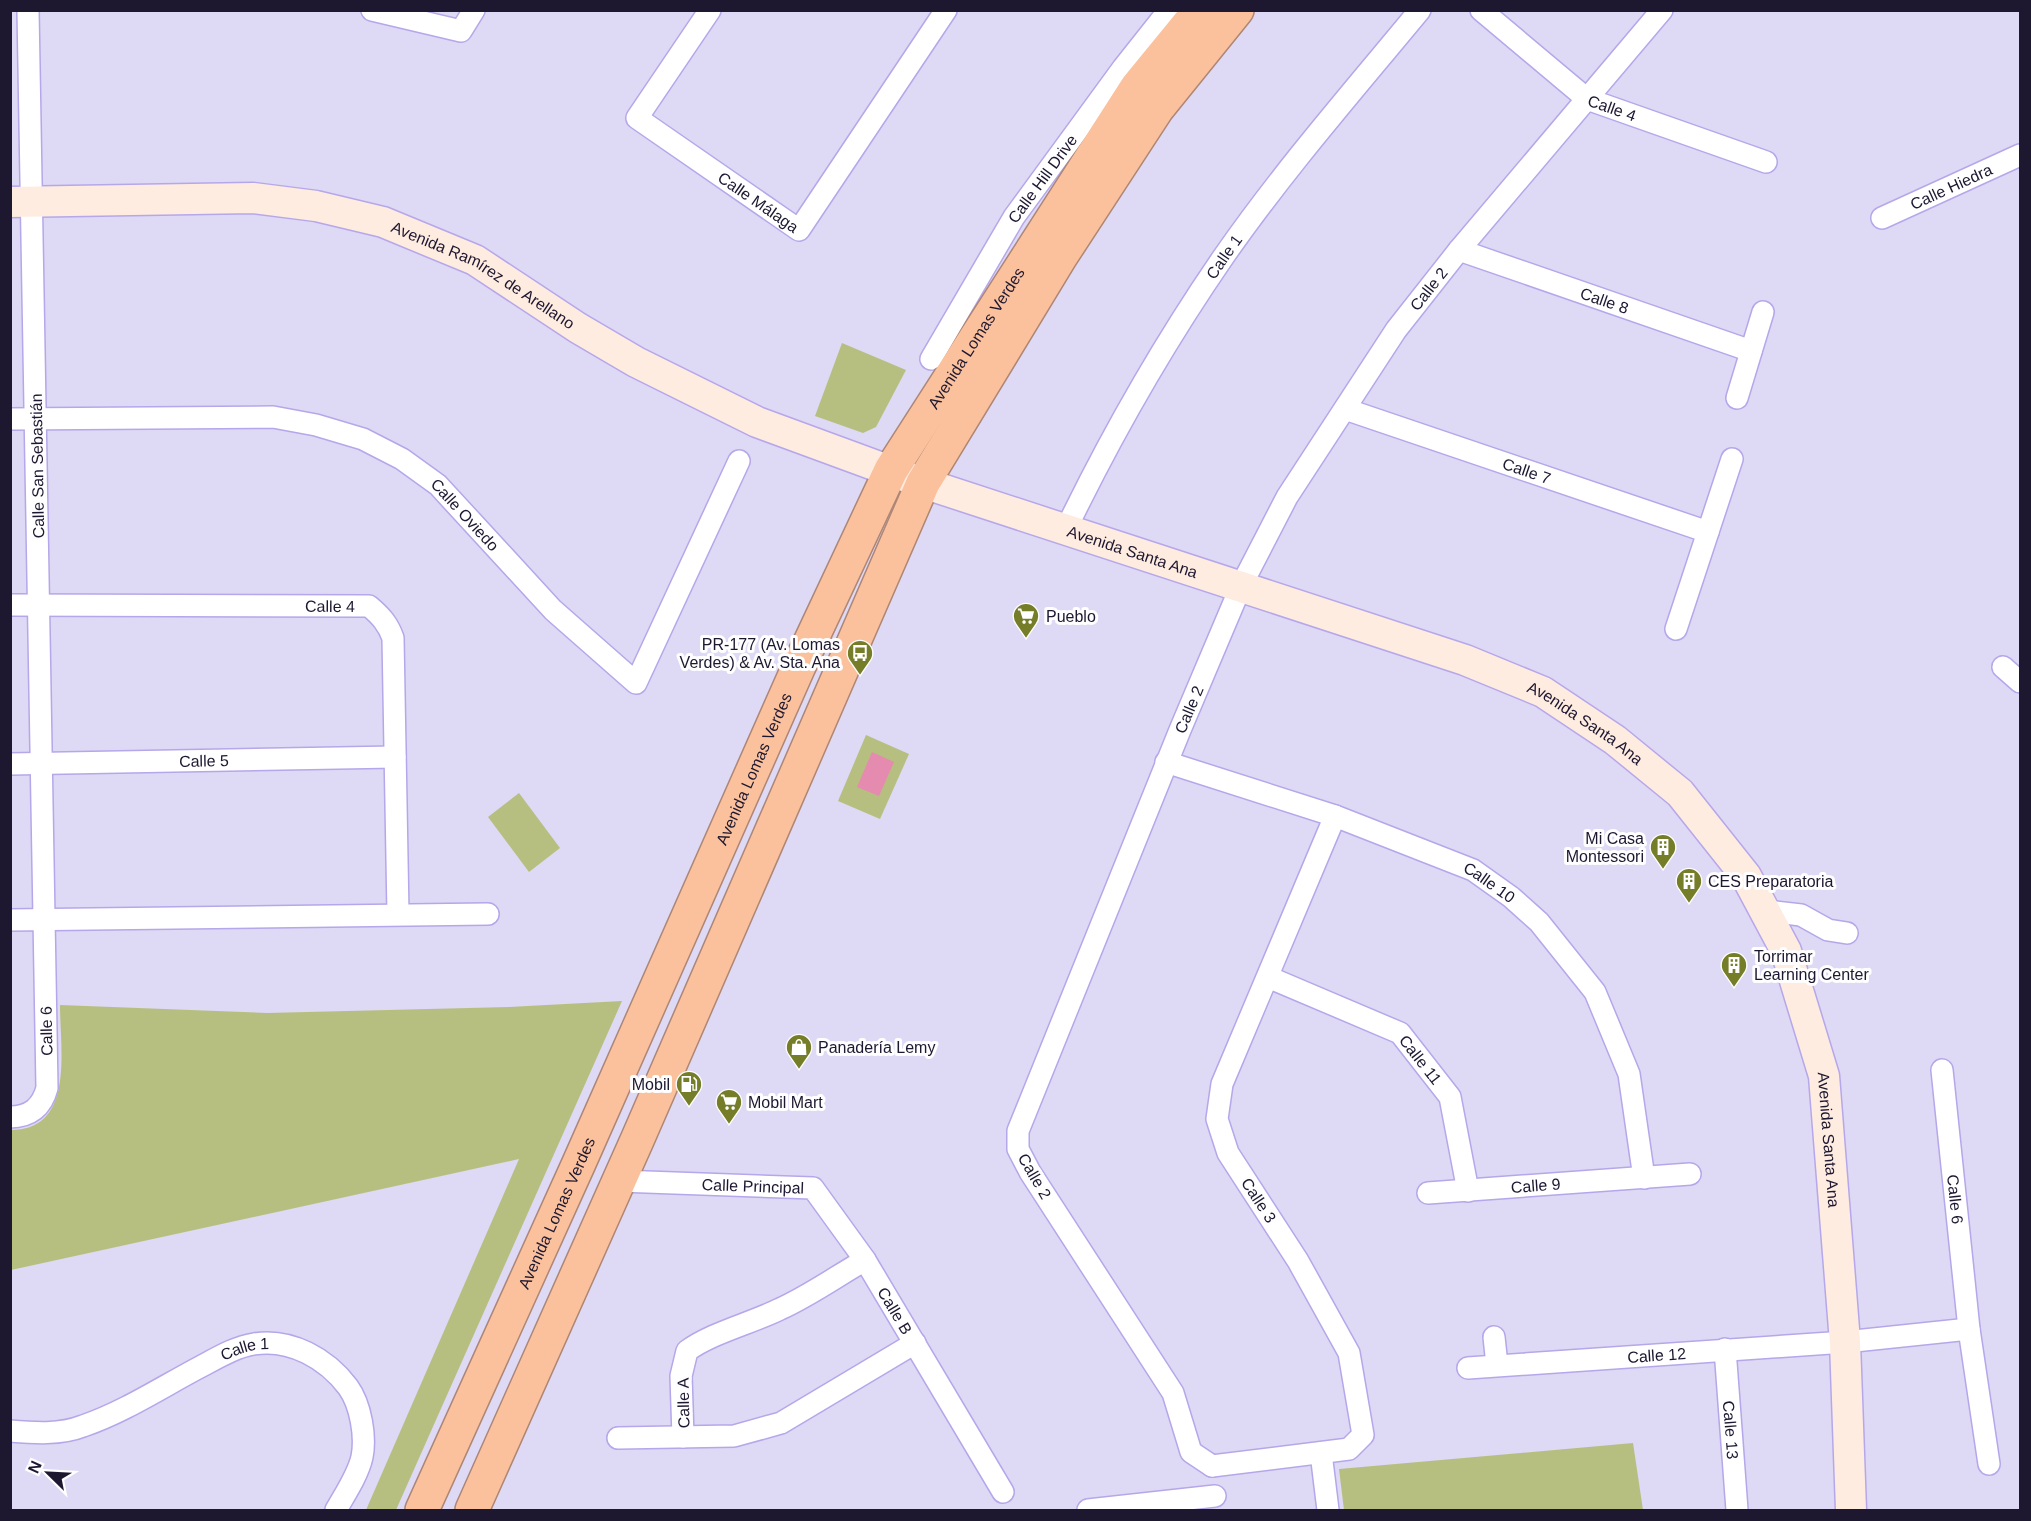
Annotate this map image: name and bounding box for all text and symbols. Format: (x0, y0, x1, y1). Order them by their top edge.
street label: Calle 4 (1586, 92, 1638, 125)
street label: Calle Hill Drive (1005, 131, 1080, 226)
street label: Calle Hiedra (1908, 161, 1995, 213)
street label: Calle Málaga (715, 169, 802, 236)
street label: Avenida Ramírez de Arellano (389, 218, 578, 332)
street label: Calle 1 (1203, 232, 1245, 282)
street label: Avenida Lomas Verdes (925, 264, 1028, 412)
street label: Calle 2 (1407, 264, 1451, 314)
street label: Calle 8 (1578, 285, 1631, 317)
street label: Calle San Sebastián (28, 393, 47, 539)
street label: Calle 7 (1500, 455, 1553, 487)
street label: Calle Oviedo (428, 475, 502, 554)
street label: Avenida Santa Ana (1065, 523, 1200, 581)
street label: Calle 4 (305, 598, 355, 615)
supermarket icon: Pueblo (1011, 601, 1041, 639)
place label: Pueblo (1046, 608, 1096, 625)
place label: PR-177 (Av. Lomas Verdes) & Av. Sta. Ana (680, 636, 840, 671)
bus stop icon: PR-177 (Av. Lomas Verdes) & Av. Sta. Ana (845, 638, 875, 676)
street label: Avenida Santa Ana (1525, 679, 1646, 768)
street label: Calle 2 (1172, 683, 1207, 736)
street label: Avenida Lomas Verdes (713, 690, 795, 848)
street label: Calle 5 (179, 752, 229, 770)
place label: Mi Casa Montessori (1566, 830, 1644, 865)
building icon: Mi Casa Montessori (1648, 832, 1678, 870)
street label: Calle 10 (1461, 859, 1518, 906)
building icon: CES Preparatoria (1674, 866, 1704, 904)
place label: CES Preparatoria (1708, 873, 1833, 890)
place label: Torrimar Learning Center (1754, 948, 1869, 983)
building icon: Torrimar Learning Center (1719, 950, 1749, 988)
street label: Calle 6 (38, 1006, 55, 1056)
shop icon: Panadería Lemy (784, 1032, 814, 1070)
street label: Calle 11 (1396, 1032, 1445, 1088)
place label: Panadería Lemy (818, 1039, 935, 1056)
fuel station icon: Mobil (674, 1069, 704, 1107)
street label: Avenida Santa Ana (1815, 1071, 1842, 1208)
place label: Mobil (632, 1076, 670, 1093)
supermarket icon: Mobil Mart (714, 1087, 744, 1125)
place label: Mobil Mart (748, 1094, 823, 1111)
street label: Avenida Lomas Verdes (515, 1135, 598, 1292)
street label: Calle 2 (1015, 1150, 1054, 1202)
street label: Calle 6 (1944, 1174, 1966, 1225)
street label: Calle 3 (1238, 1175, 1279, 1226)
street label: Calle 9 (1510, 1175, 1561, 1196)
street label: Calle Principal (701, 1176, 804, 1197)
street label: Calle B (874, 1284, 915, 1338)
street label: Calle 1 (218, 1335, 269, 1364)
street label: Calle 12 (1627, 1345, 1687, 1366)
street label: Calle A (675, 1377, 692, 1428)
street label: Calle 13 (1720, 1400, 1741, 1460)
north arrow (18, 1443, 78, 1503)
text: N (25, 1458, 45, 1476)

